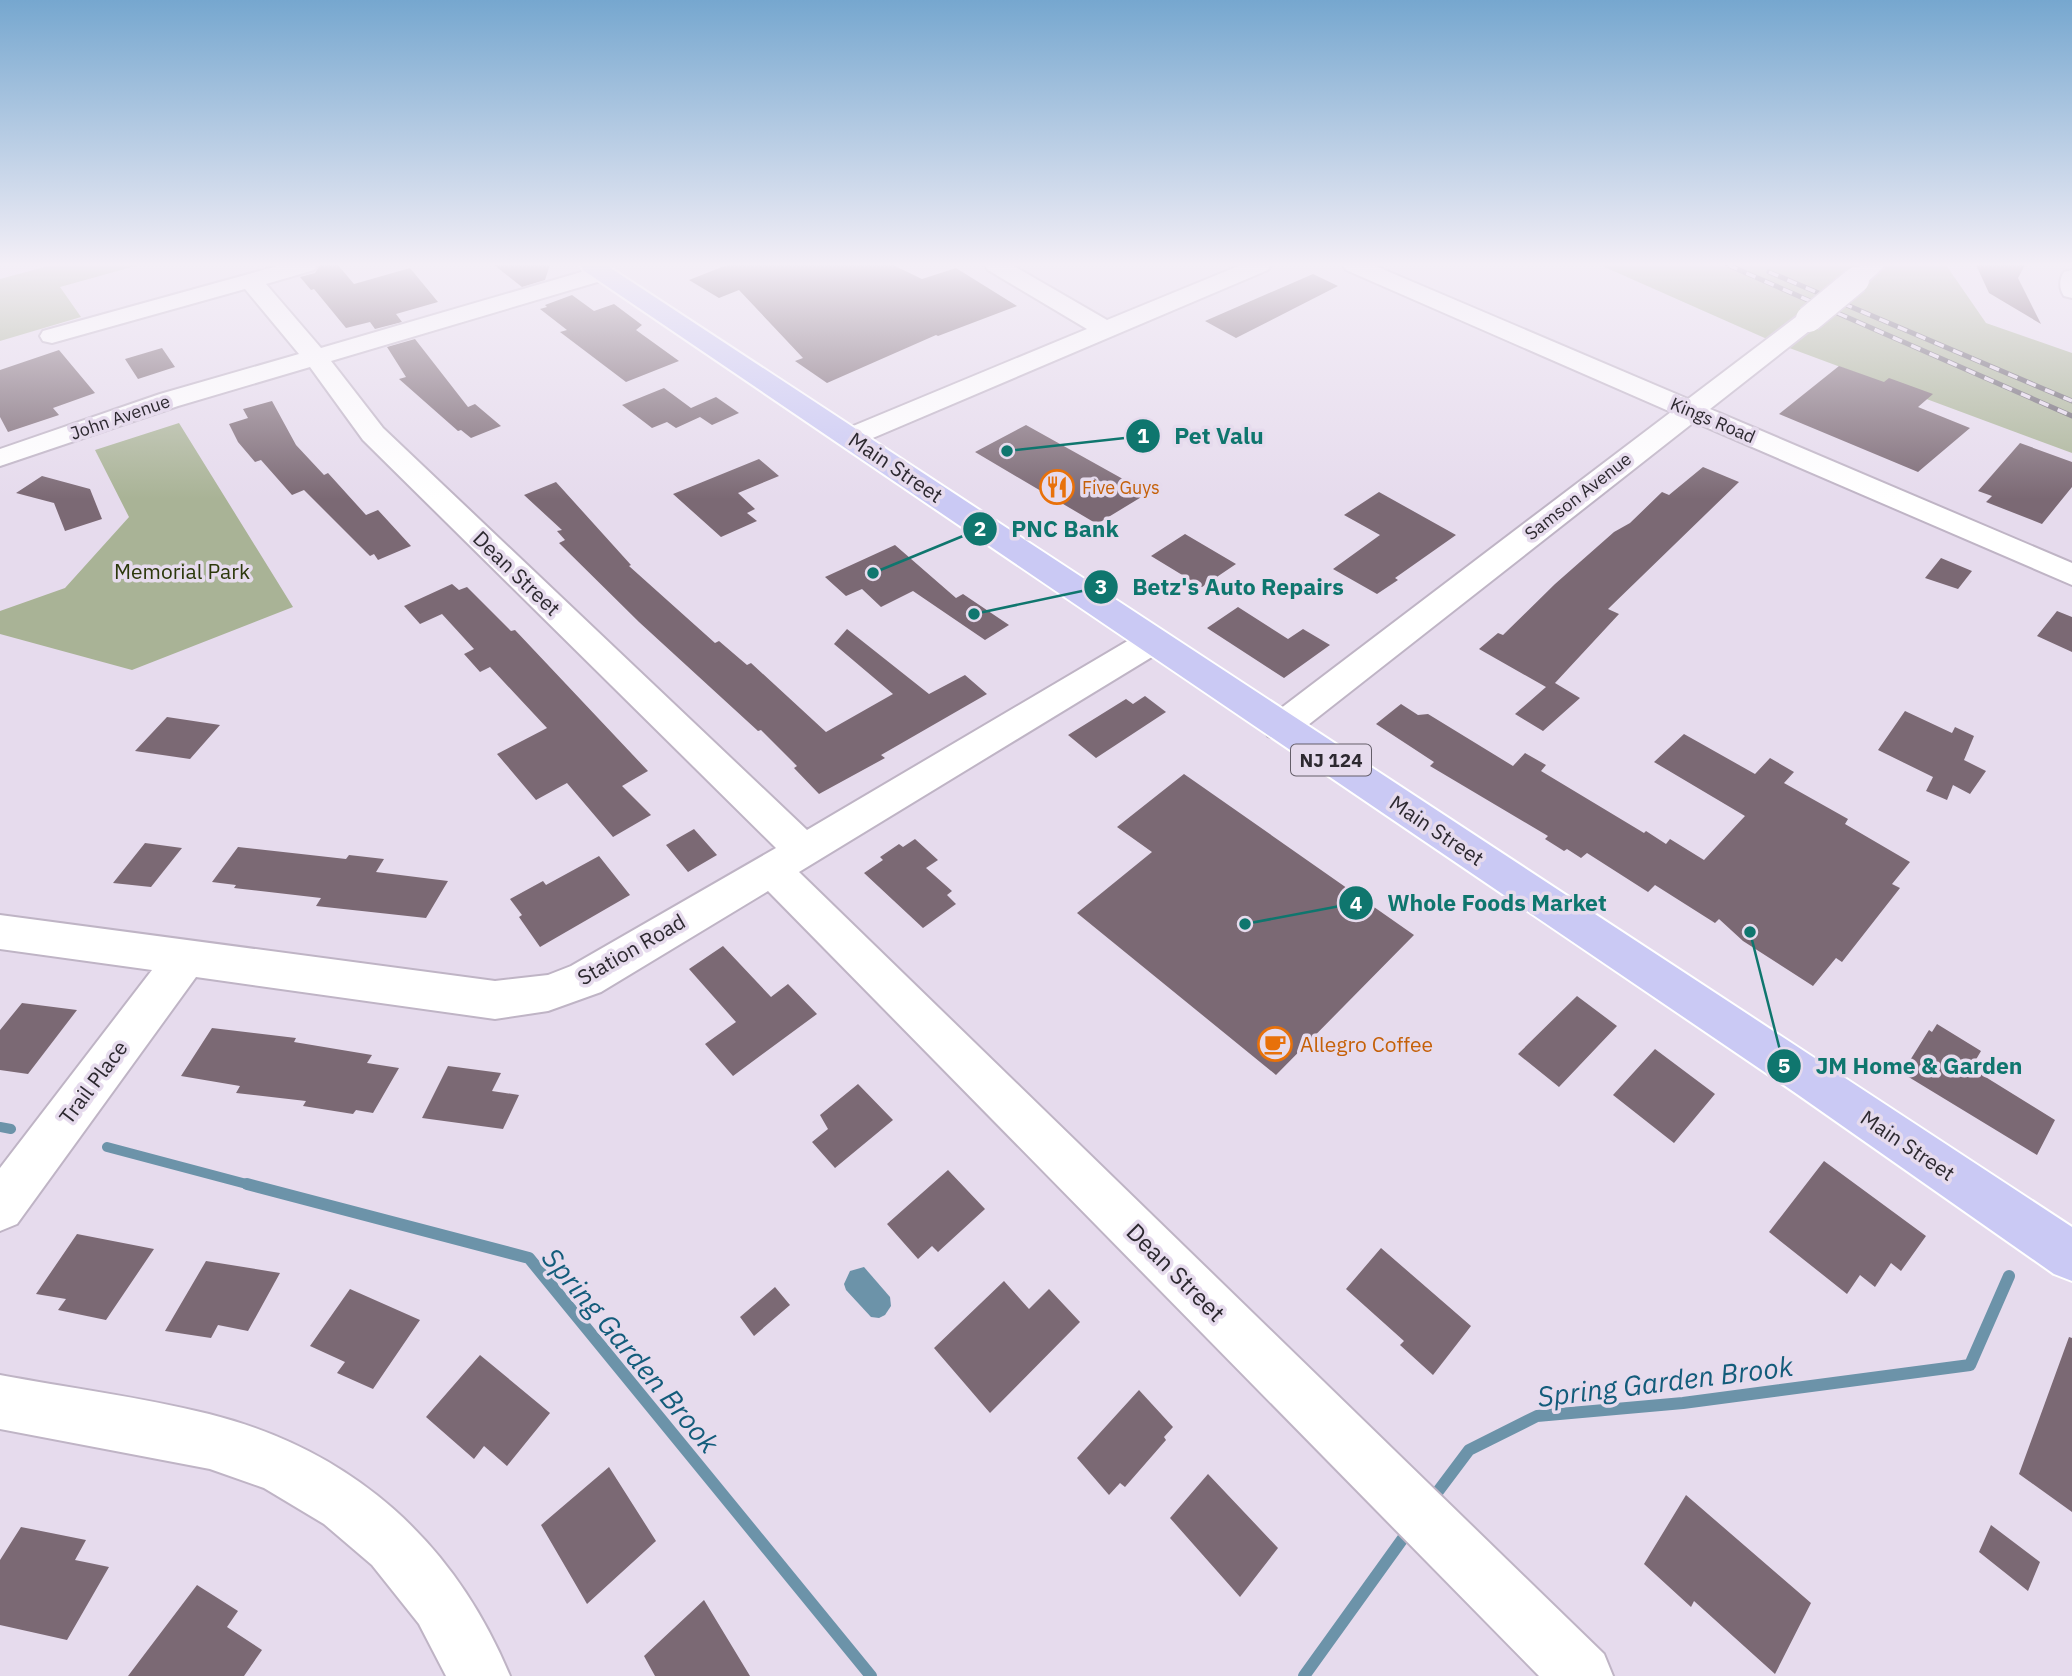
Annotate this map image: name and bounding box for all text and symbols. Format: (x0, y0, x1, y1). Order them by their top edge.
street label: John Avenue (67, 389, 173, 445)
street label: Kings Road (1667, 392, 1759, 448)
callout: Pet Valu (1125, 414, 1278, 458)
text: Pet Valu (1174, 420, 1264, 450)
text: 1 (1137, 421, 1150, 449)
street label: Main Street (843, 425, 949, 509)
street label: Samson Avenue (1520, 447, 1636, 545)
restaurant icon: Five Guys (1038, 468, 1076, 506)
place label: Five Guys (1082, 476, 1160, 499)
callout: PNC Bank (963, 507, 1133, 551)
text: PNC Bank (1011, 513, 1119, 543)
text: 2 (974, 514, 986, 542)
street label: Dean Street (467, 524, 567, 622)
park label: Memorial Park (114, 557, 250, 585)
callout: Betz's Auto Repairs (1083, 565, 1358, 609)
text: Betz's Auto Repairs (1132, 571, 1344, 601)
text: 3 (1095, 572, 1107, 600)
road number: NJ 124 (1291, 744, 1371, 776)
street label: Main Street (1384, 788, 1490, 872)
callout: Whole Foods Market (1338, 881, 1621, 925)
text: Whole Foods Market (1387, 887, 1607, 917)
text: 4 (1350, 889, 1362, 917)
street label: Station Road (572, 907, 690, 991)
cafe icon: Allegro Coffee (1256, 1025, 1294, 1063)
place label: Allegro Coffee (1300, 1030, 1433, 1058)
street label: Trail Place (52, 1035, 134, 1129)
callout: JM Home & Garden (1767, 1044, 2037, 1088)
text: JM Home & Garden (1815, 1050, 2023, 1080)
text: 5 (1778, 1051, 1790, 1079)
street label: Main Street (1855, 1103, 1961, 1187)
street label: Dean Street (1120, 1216, 1232, 1328)
water label: Spring Garden Brook (534, 1240, 728, 1461)
water label: Spring Garden Brook (1535, 1347, 1795, 1415)

